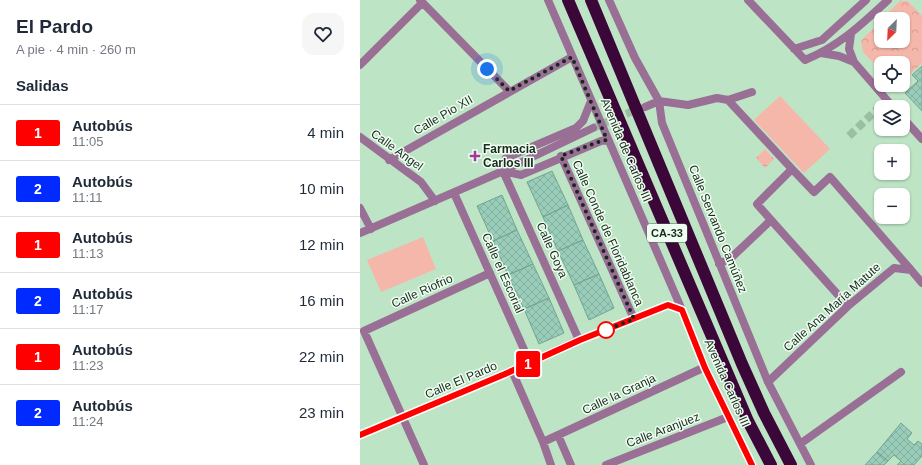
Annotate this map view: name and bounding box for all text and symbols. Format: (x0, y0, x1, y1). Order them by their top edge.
north arrow (874, 12, 910, 48)
map controls (874, 12, 910, 224)
button: heart (302, 13, 344, 55)
text: El Pardo (16, 16, 93, 37)
text: A pie · 4 min · 260 m (16, 42, 136, 57)
button: locate (874, 56, 910, 92)
your location (477, 59, 497, 79)
text: Salidas (16, 77, 69, 94)
street label: Calle Pio XII (411, 92, 475, 138)
street label: Avenida de Carlos III (598, 96, 654, 204)
button: layers (874, 100, 910, 136)
text: Autobús (72, 117, 133, 134)
text: 4 min (307, 124, 344, 141)
text: 1 (34, 125, 42, 141)
street label: Calle Angel (368, 126, 426, 174)
text: 11:05 (72, 134, 104, 149)
place label: Farmacia Carlos III (483, 142, 536, 170)
button: + (874, 144, 910, 180)
marker: Farmacia Carlos III (470, 151, 480, 161)
street label: Calle Conde de Floridablanca (569, 158, 647, 308)
street label: Calle Servando Camúñez (686, 163, 750, 295)
text: Autobús (72, 173, 133, 190)
text: 10 min (299, 180, 344, 197)
text: 2 (34, 181, 42, 197)
button: − (874, 188, 910, 224)
text: 11:11 (72, 190, 103, 205)
street label: Calle Goya (534, 220, 571, 280)
road number: CA-33 (647, 224, 687, 242)
text: Autobús (72, 229, 133, 246)
street label: Calle el Escorial (479, 231, 527, 315)
text: 12 min (299, 236, 344, 253)
text: 1 (34, 237, 42, 253)
text: 11:13 (72, 246, 104, 261)
street label: Calle Ana María Matute (781, 260, 884, 354)
street label: Calle Riofrio (389, 271, 455, 311)
text: Autobús (72, 285, 133, 302)
text: 16 min (299, 292, 344, 309)
text: 2 (34, 293, 42, 309)
text: 11:17 (72, 302, 104, 317)
unlabelled marker (597, 321, 615, 339)
street label: Avenida Carlos III (701, 337, 753, 429)
text: Autobús (72, 341, 133, 358)
text: 22 min (299, 348, 344, 365)
text: 1 (34, 349, 42, 365)
line badge: 1 (515, 351, 541, 377)
text: 1 (524, 356, 532, 372)
text: 11:23 (72, 358, 104, 373)
street label: Calle El Pardo (423, 358, 499, 401)
street label: Calle la Granja (580, 371, 658, 417)
text: Autobús (72, 397, 133, 414)
text: 23 min (299, 404, 344, 421)
text: 2 (34, 405, 42, 421)
street label: Calle Aranjuez (624, 410, 702, 450)
text: 11:24 (72, 414, 104, 429)

